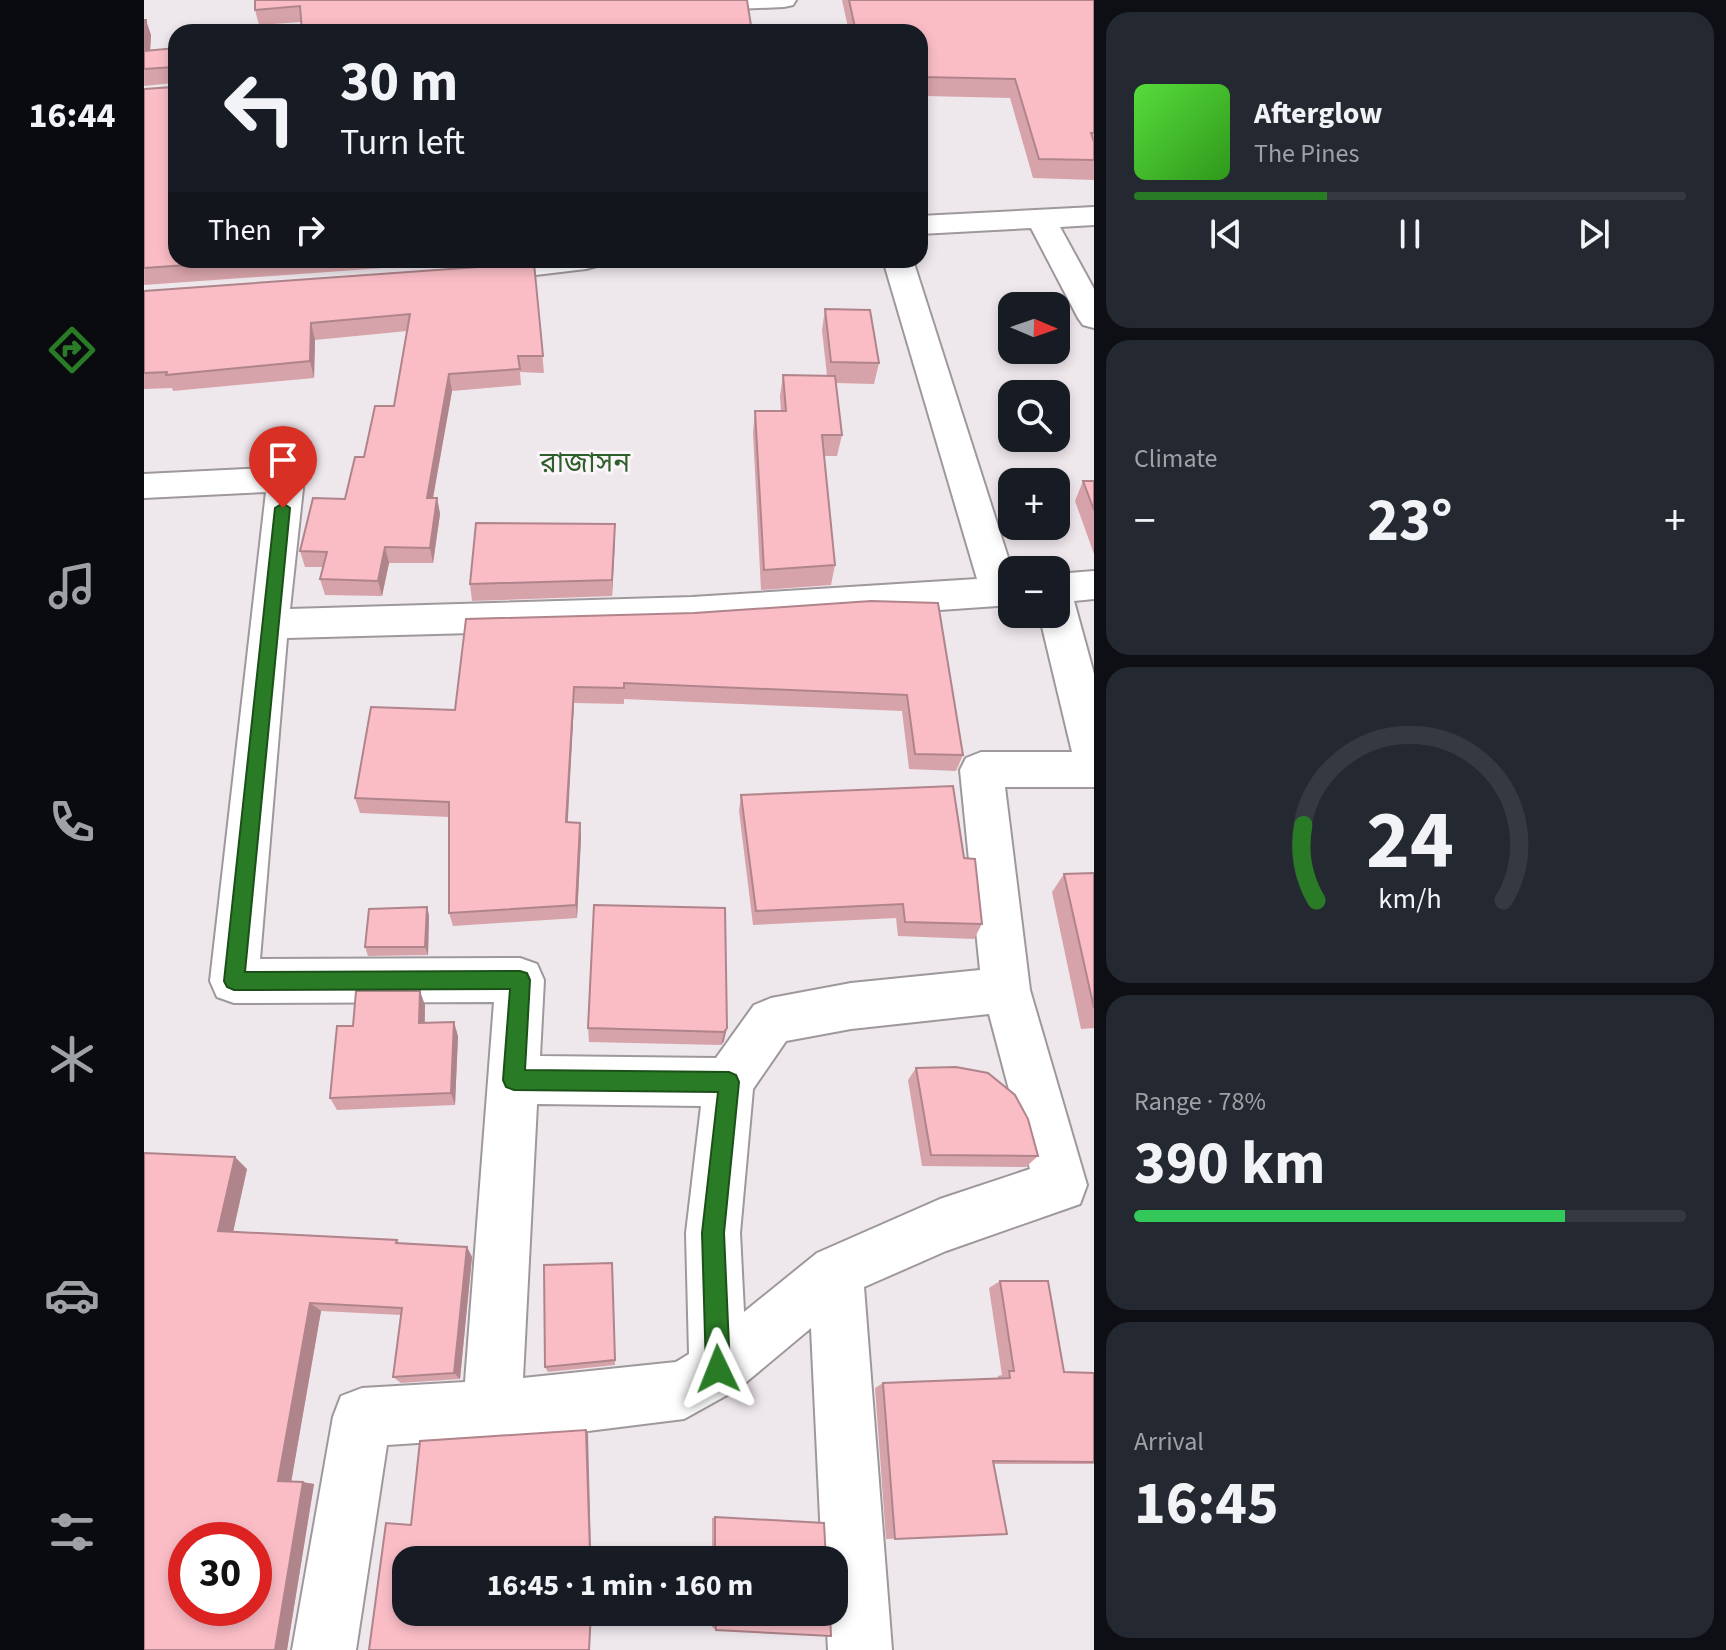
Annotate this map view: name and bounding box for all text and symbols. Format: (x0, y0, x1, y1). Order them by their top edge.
text: 30 m (340, 43, 458, 122)
icon: left (208, 56, 312, 160)
text: 16:44 (29, 90, 115, 141)
text: Afterglow (1254, 92, 1382, 135)
text: Turn left (340, 117, 465, 168)
text: The Pines (1254, 135, 1359, 172)
icon: right (288, 208, 332, 252)
text: Then (208, 209, 272, 252)
icon: previous (1204, 212, 1248, 256)
icon: pause (1388, 212, 1432, 256)
icon: next (1572, 212, 1616, 256)
north arrow (998, 292, 1070, 364)
map controls (998, 292, 1070, 628)
icon: directions (44, 322, 100, 378)
button: search (998, 380, 1070, 452)
pin (249, 426, 317, 508)
icon: arrive (261, 438, 305, 482)
text: Climate (1134, 440, 1218, 477)
district label: রাজাসন (539, 443, 631, 483)
button: + (998, 468, 1070, 540)
text: 23° (1367, 479, 1453, 564)
text: − (1134, 490, 1156, 553)
text: + (1664, 490, 1686, 553)
button: − (998, 556, 1070, 628)
icon: music (44, 558, 100, 614)
text: 24 (1366, 782, 1454, 900)
icon: phone (44, 794, 100, 850)
text: km/h (1378, 879, 1442, 919)
icon: climate (44, 1031, 100, 1087)
text: Range · 78% (1134, 1083, 1266, 1120)
text: 390 km (1134, 1122, 1325, 1207)
icon: car (44, 1267, 100, 1323)
position arrow (676, 1327, 760, 1411)
text: Arrival (1134, 1423, 1204, 1460)
text: 16:45 (1134, 1462, 1279, 1547)
icon: filters (44, 1504, 100, 1560)
speed limit sign: 30 (168, 1522, 272, 1626)
text: 16:45 · 1 min · 160 m (487, 1564, 753, 1607)

